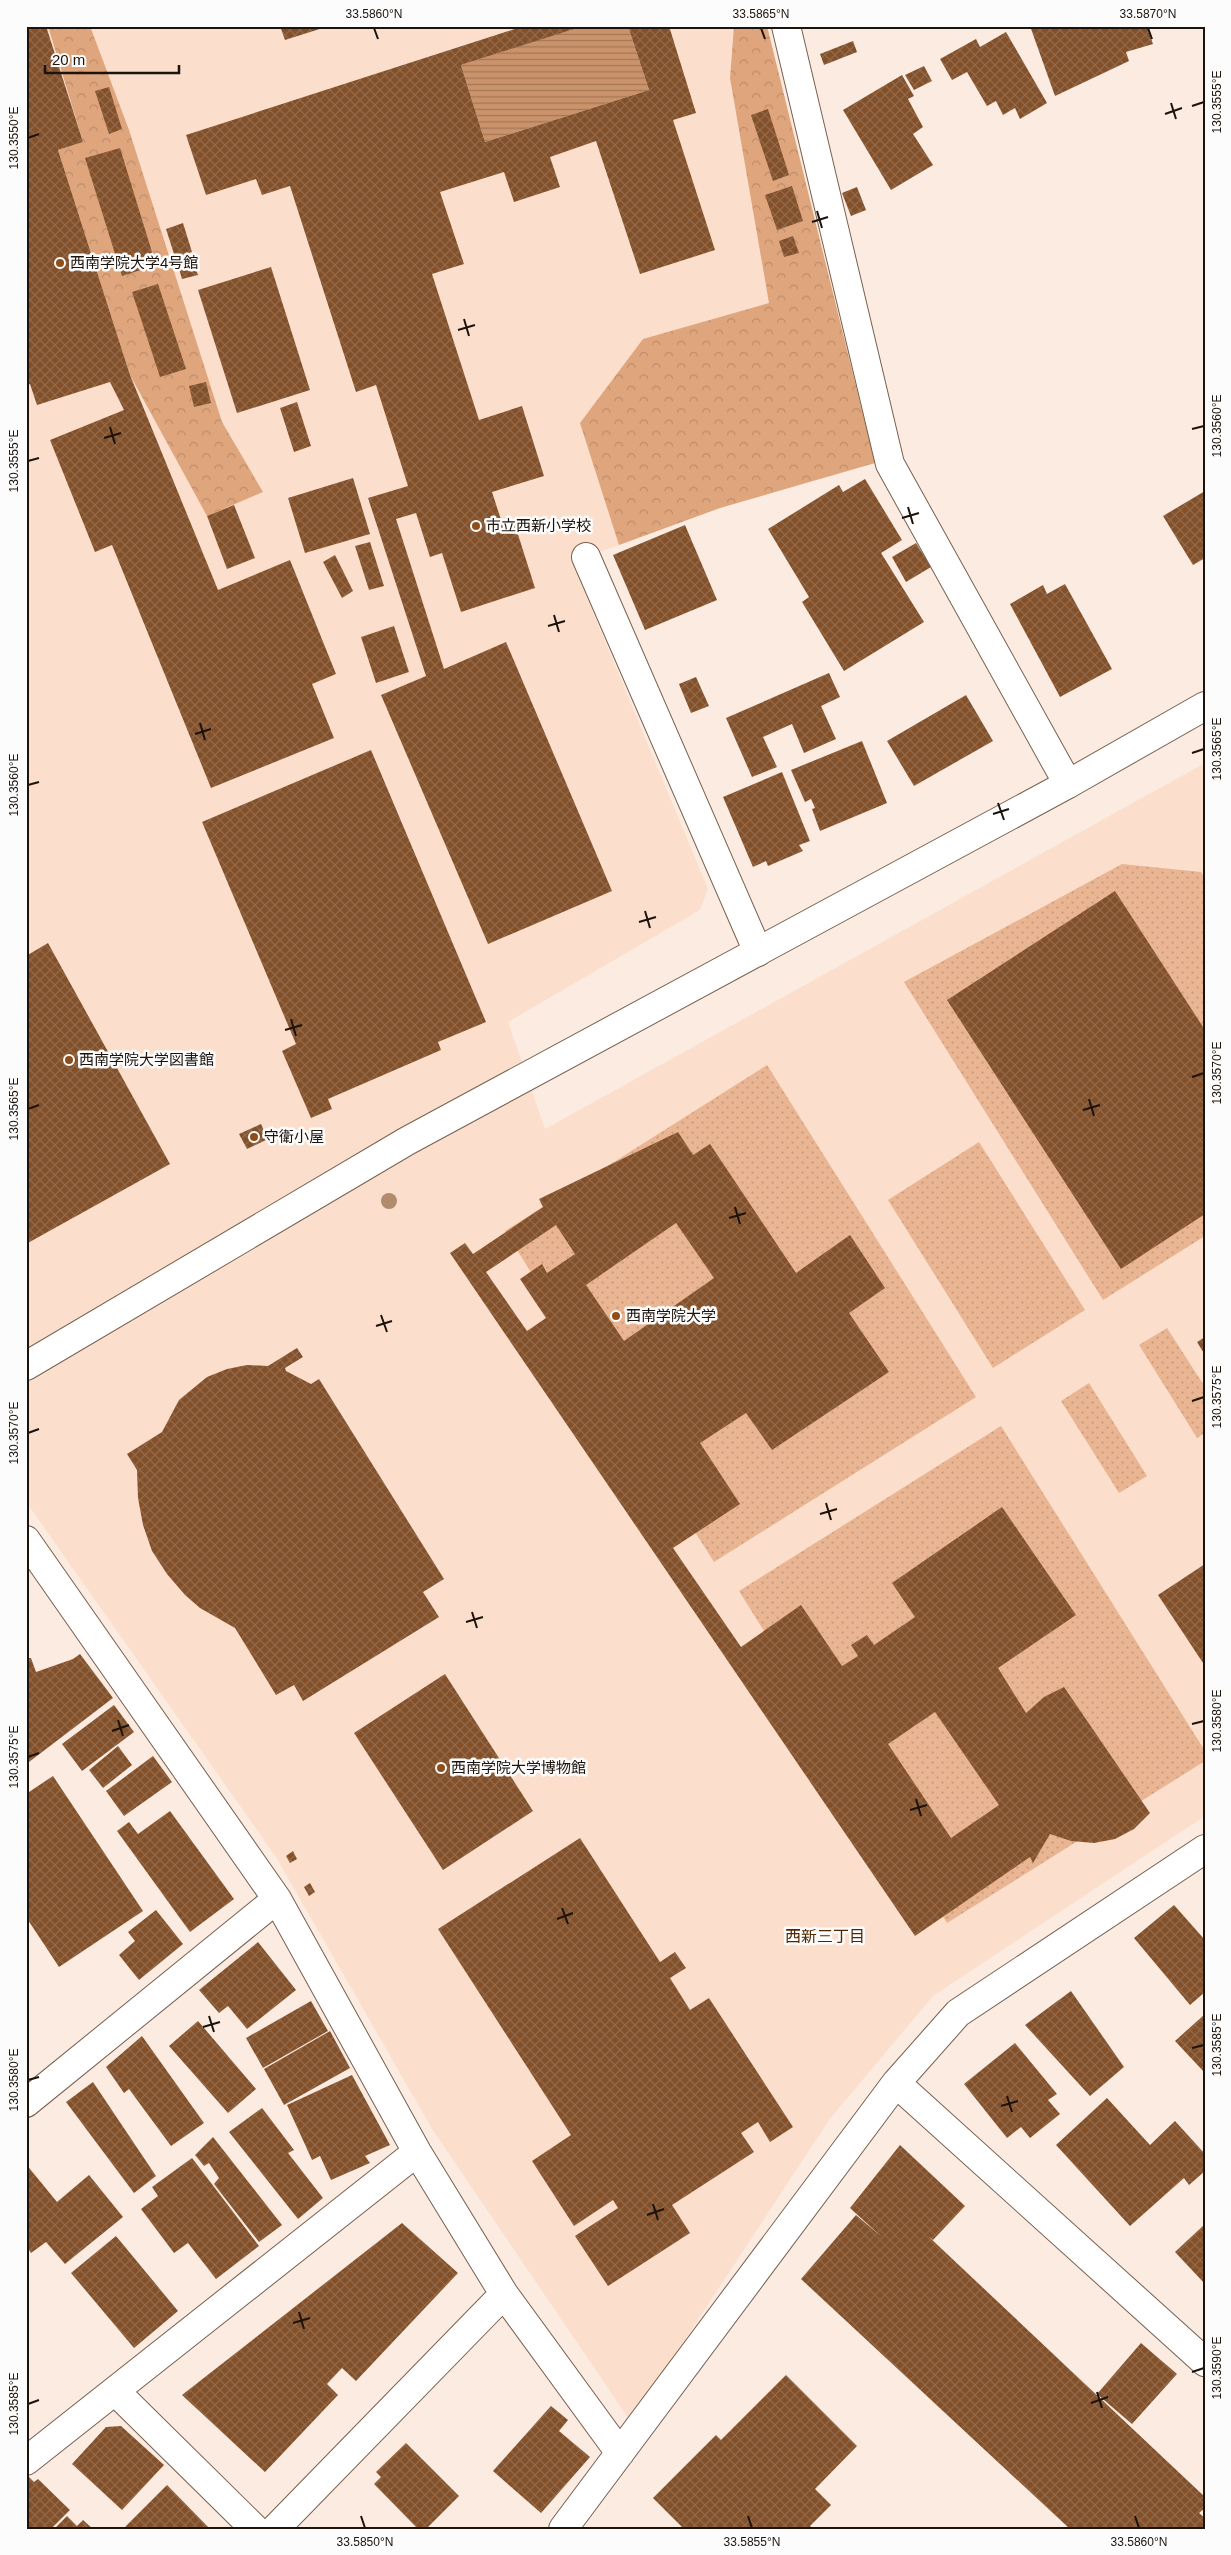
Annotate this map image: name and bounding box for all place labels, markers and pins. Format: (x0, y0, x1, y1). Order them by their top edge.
place label: 西南学院大学4号館 (70, 254, 198, 271)
marker: 西南学院大学4号館 (54, 257, 66, 269)
place label: 市立西新小学校 (486, 517, 591, 534)
marker: 市立西新小学校 (470, 520, 482, 532)
place label: 西南学院大学図書館 (79, 1051, 214, 1068)
marker: 西南学院大学図書館 (63, 1054, 75, 1066)
place label: 守衛小屋 (264, 1128, 324, 1145)
marker: 守衛小屋 (248, 1131, 260, 1143)
place label: 西南学院大学 (626, 1307, 716, 1324)
marker: 西南学院大学 (610, 1310, 622, 1322)
place label: 西南学院大学博物館 (451, 1759, 586, 1776)
marker: 西南学院大学博物館 (435, 1762, 447, 1774)

